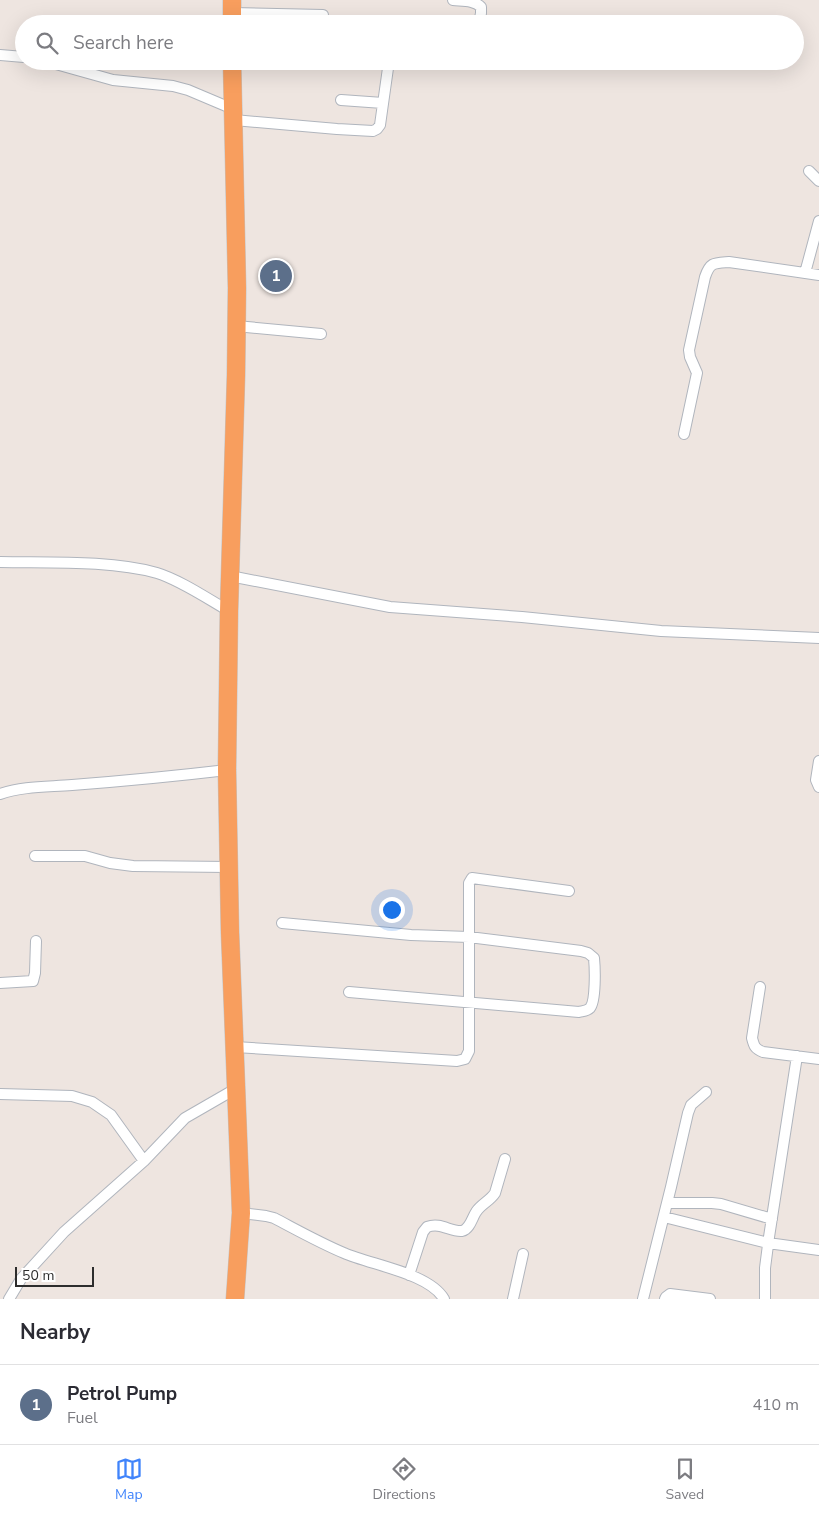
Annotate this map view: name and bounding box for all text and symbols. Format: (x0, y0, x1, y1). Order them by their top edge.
search box (15, 15, 804, 70)
icon: search (33, 29, 61, 57)
text: Search here (73, 30, 174, 56)
pin: 1 (260, 257, 292, 295)
your location (379, 897, 405, 923)
scale bar (15, 1264, 94, 1287)
text: 50 m (22, 1266, 54, 1285)
text: Nearby (20, 1318, 90, 1346)
text: Petrol Pump (67, 1381, 177, 1407)
text: 1 (31, 1394, 41, 1416)
text: 410 m (752, 1394, 799, 1416)
text: Fuel (67, 1407, 98, 1429)
tab: Map (115, 1455, 143, 1504)
tab: Directions (373, 1455, 436, 1504)
tab: Saved (665, 1455, 704, 1504)

